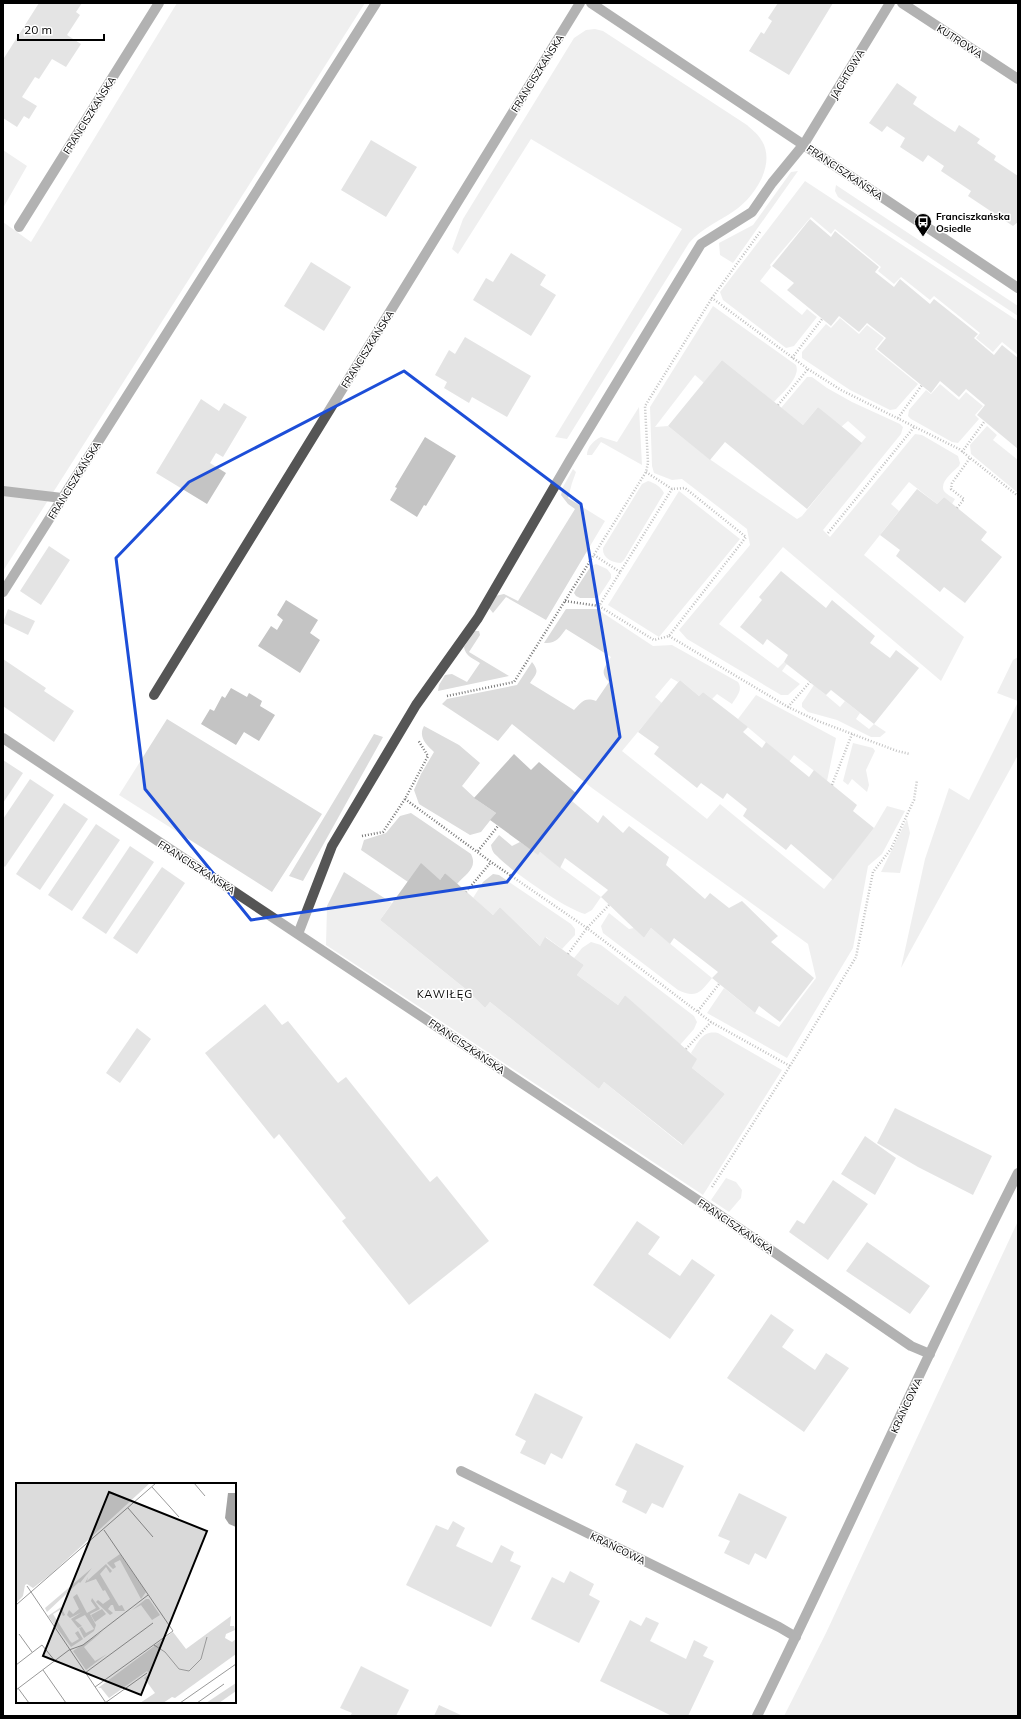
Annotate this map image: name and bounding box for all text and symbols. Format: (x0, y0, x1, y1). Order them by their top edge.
scale bar (18, 16, 104, 42)
text: 20 m (24, 22, 52, 37)
street label: KUTROWA (934, 22, 986, 61)
street label: FRANCISZKAŃSKA (508, 31, 567, 115)
street label: JACHTOWA (827, 46, 868, 102)
street label: FRANCISZKAŃSKA (60, 73, 119, 157)
street label: FRANCISZKAŃSKA (804, 142, 886, 203)
place label: Franciszkańska Osiedle (936, 210, 1010, 235)
bus stop icon: Franciszkańska Osiedle (913, 212, 933, 237)
street label: FRANCISZKAŃSKA (338, 307, 397, 391)
street label: FRANCISZKAŃSKA (45, 438, 104, 522)
street label: FRANCISZKAŃSKA (156, 838, 238, 898)
district label: KAWIŁĘG (417, 987, 473, 1001)
street label: FRANCISZKAŃSKA (426, 1016, 508, 1077)
street label: FRANCISZKAŃSKA (695, 1196, 777, 1257)
street label: KRAŃCOWA (888, 1375, 925, 1435)
inset map (16, 1483, 236, 1703)
street label: KRAŃCOWA (588, 1529, 648, 1568)

